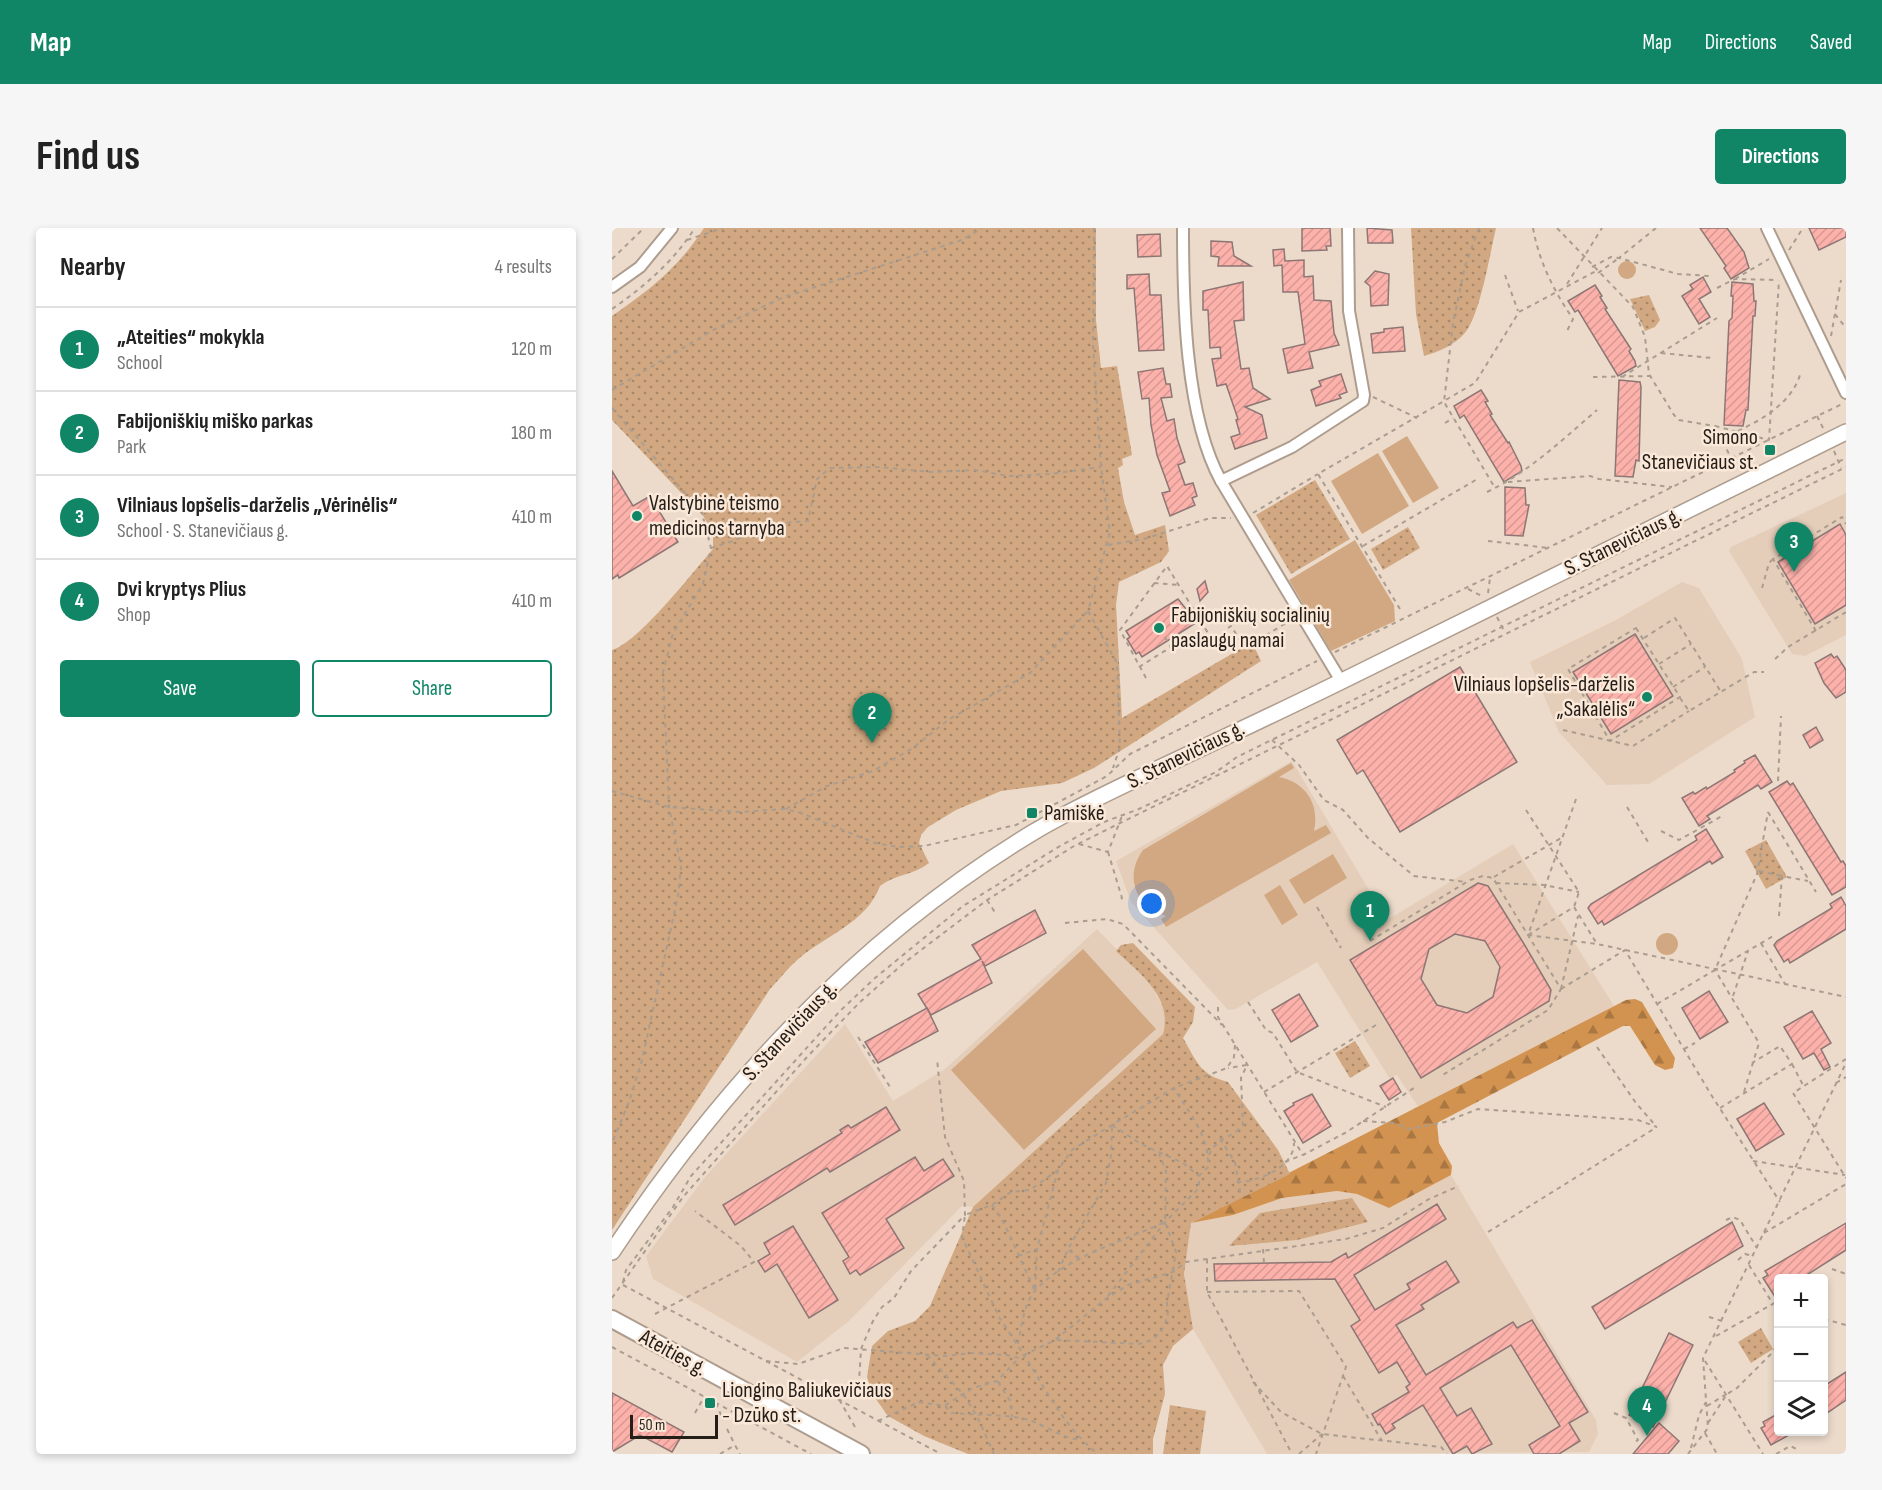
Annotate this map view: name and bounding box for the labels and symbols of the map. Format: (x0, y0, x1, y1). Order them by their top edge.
place label: Simono Stanevičiaus st. (1642, 424, 1758, 476)
marker: Simono Stanevičiaus st. (1763, 443, 1777, 457)
place label: Valstybinė teismo medicinos tarnyba (649, 490, 785, 542)
street label: S. Stanevičiaus g. (1560, 502, 1686, 582)
marker: Valstybinė teismo medicinos tarnyba (630, 509, 644, 523)
pin: 3 (1774, 522, 1814, 572)
place label: Fabijoniškių socialinių paslaugų namai (1171, 602, 1330, 654)
marker: Fabijoniškių socialinių paslaugų namai (1152, 621, 1166, 635)
place label: Vilniaus lopšelis-darželis „Sakalėlis“ (1454, 671, 1635, 723)
marker: Vilniaus lopšelis-darželis „Sakalėlis“ (1640, 690, 1654, 704)
pin: 2 (852, 694, 892, 743)
street label: S. Stanevičiaus g. (1123, 715, 1249, 795)
place label: Pamiškė (1044, 800, 1104, 827)
marker: Pamiškė (1025, 806, 1039, 820)
your location (1137, 889, 1166, 918)
pin: 1 (1350, 892, 1389, 941)
street label: S. Stanevičiaus g. (737, 975, 843, 1087)
street label: Ateities g. (634, 1323, 711, 1382)
place label: Liongino Baliukevičiaus - Dzūko st. (722, 1377, 892, 1429)
pin: 4 (1628, 1386, 1666, 1436)
marker: Liongino Baliukevičiaus - Dzūko st. (703, 1396, 717, 1410)
scale bar (630, 1412, 718, 1440)

